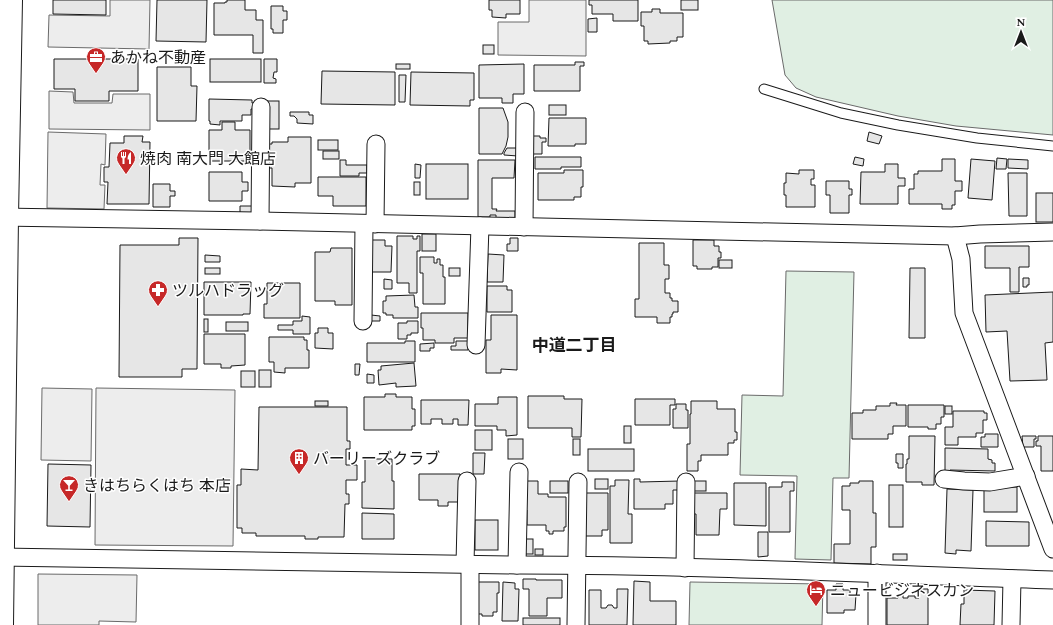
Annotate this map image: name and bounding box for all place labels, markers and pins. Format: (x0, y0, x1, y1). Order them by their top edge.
office icon: あかね不動産 (85, 46, 107, 74)
place label: あかね不動産 (110, 46, 206, 70)
restaurant icon: 焼肉 南大門 大館店 (115, 147, 137, 175)
place label: 焼肉 南大門 大館店 (140, 147, 276, 171)
pharmacy icon: ツルハドラッグ (147, 279, 169, 307)
place label: ツルハドラッグ (172, 279, 284, 303)
building icon: バーリーズクラブ (288, 447, 310, 475)
place label: バーリーズクラブ (313, 447, 440, 471)
bar icon: きはちらくはち 本店 (58, 474, 80, 502)
place label: きはちらくはち 本店 (83, 474, 231, 498)
hotel icon: ニュービジネスカン (805, 579, 827, 607)
place label: ニュービジネスカン (830, 579, 974, 603)

